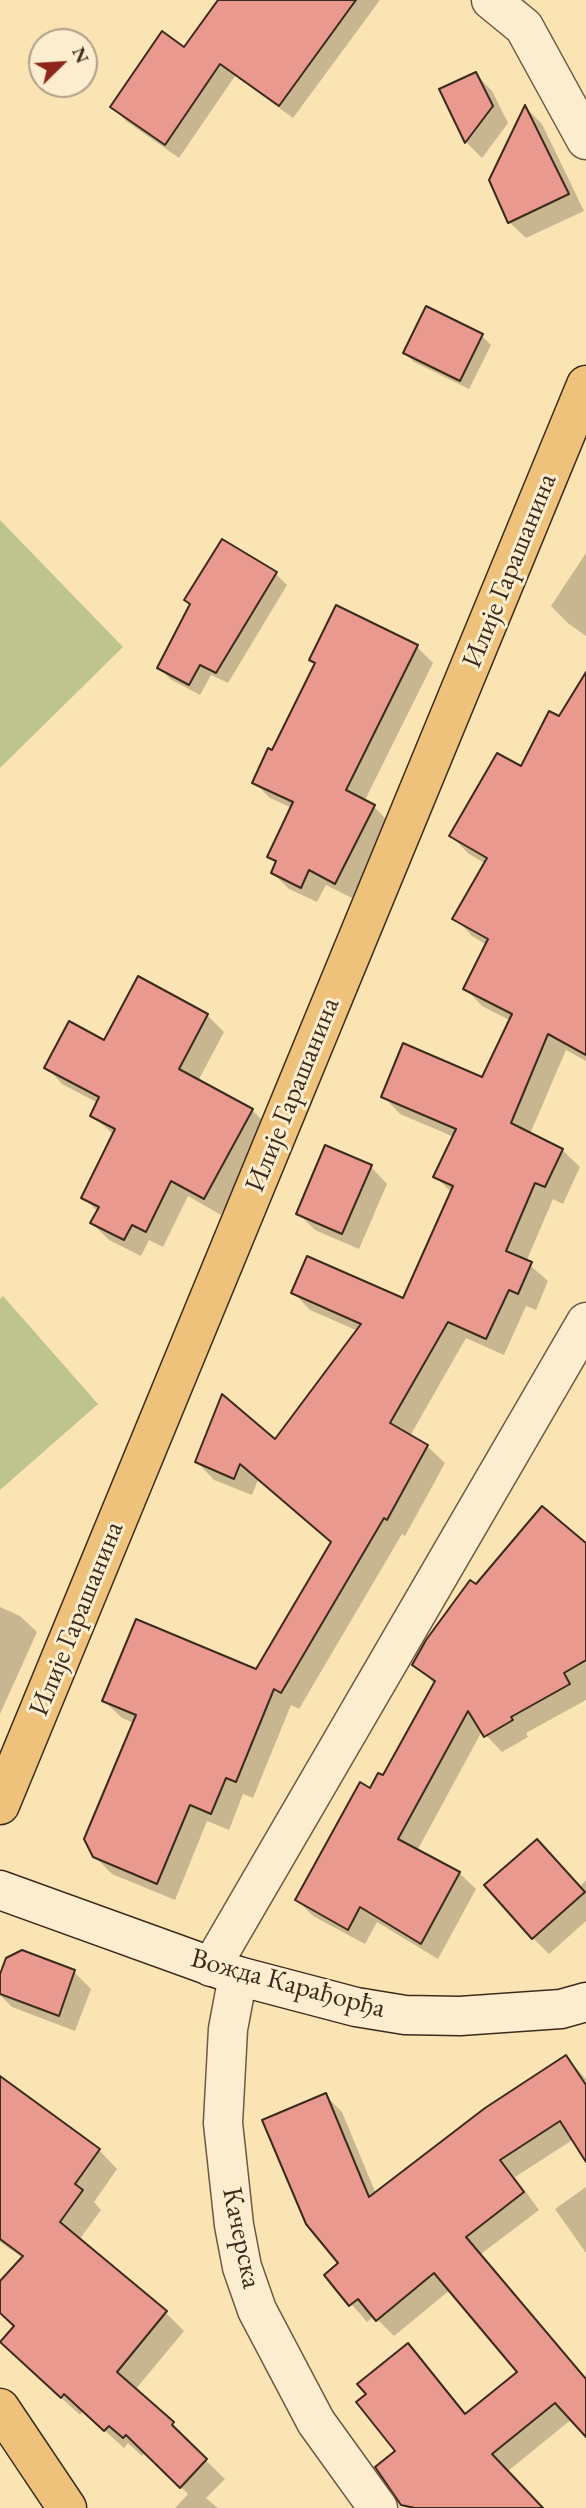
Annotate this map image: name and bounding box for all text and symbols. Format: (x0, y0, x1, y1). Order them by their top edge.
north arrow (28, 28, 98, 98)
text: N (66, 43, 95, 67)
street label: Илије Гарашанина (456, 469, 564, 673)
street label: Илије Гарашанина (239, 993, 347, 1197)
street label: Илије Гарашанина (23, 1517, 131, 1721)
street label: Вожда Карађорђа (187, 1942, 389, 2026)
street label: Качерска (214, 2185, 268, 2291)

